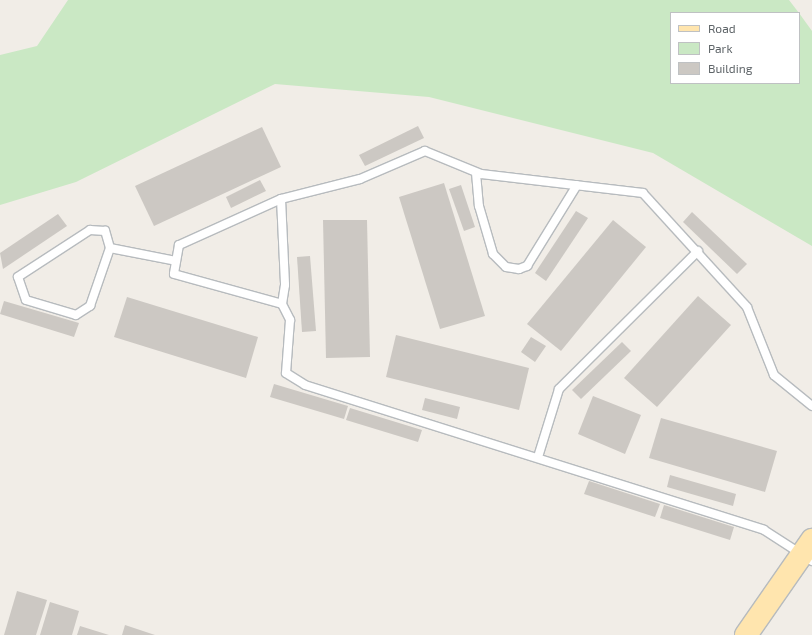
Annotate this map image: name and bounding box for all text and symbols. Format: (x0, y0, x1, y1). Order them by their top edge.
legend (670, 12, 800, 84)
text: Road (708, 21, 736, 35)
text: Park (708, 41, 733, 55)
text: Building (708, 61, 752, 75)

